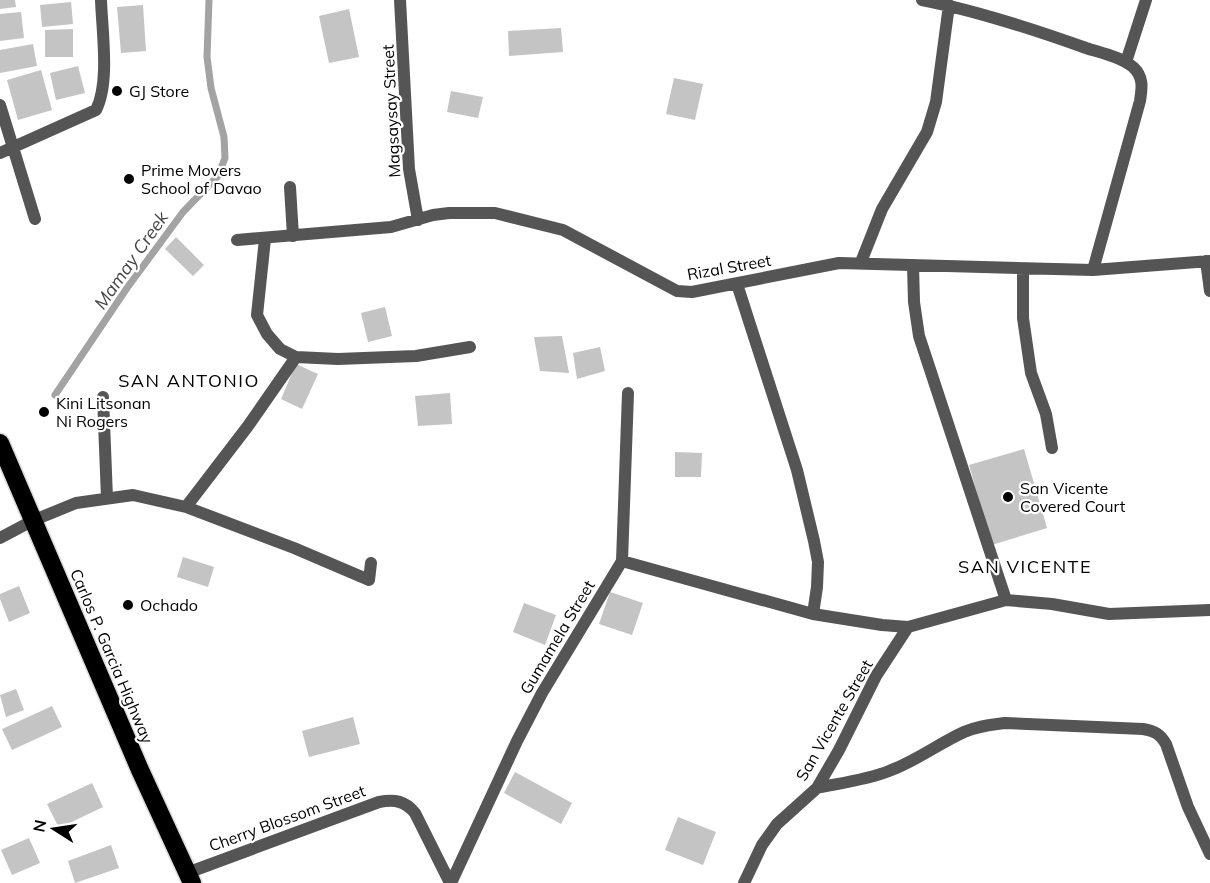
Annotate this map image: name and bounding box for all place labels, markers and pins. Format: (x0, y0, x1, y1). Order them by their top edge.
place label: GJ Store (129, 81, 189, 101)
marker: GJ Store (110, 84, 124, 98)
place label: Prime Movers School of Davao (141, 160, 262, 198)
marker: Prime Movers School of Davao (122, 172, 136, 186)
place label: Kini Litsonan Ni Rogers (56, 393, 151, 431)
marker: Kini Litsonan Ni Rogers (37, 405, 51, 419)
place label: San Vicente Covered Court (1020, 478, 1126, 516)
marker: San Vicente Covered Court (1001, 490, 1015, 504)
place label: Ochado (140, 595, 198, 615)
marker: Ochado (121, 598, 135, 612)

